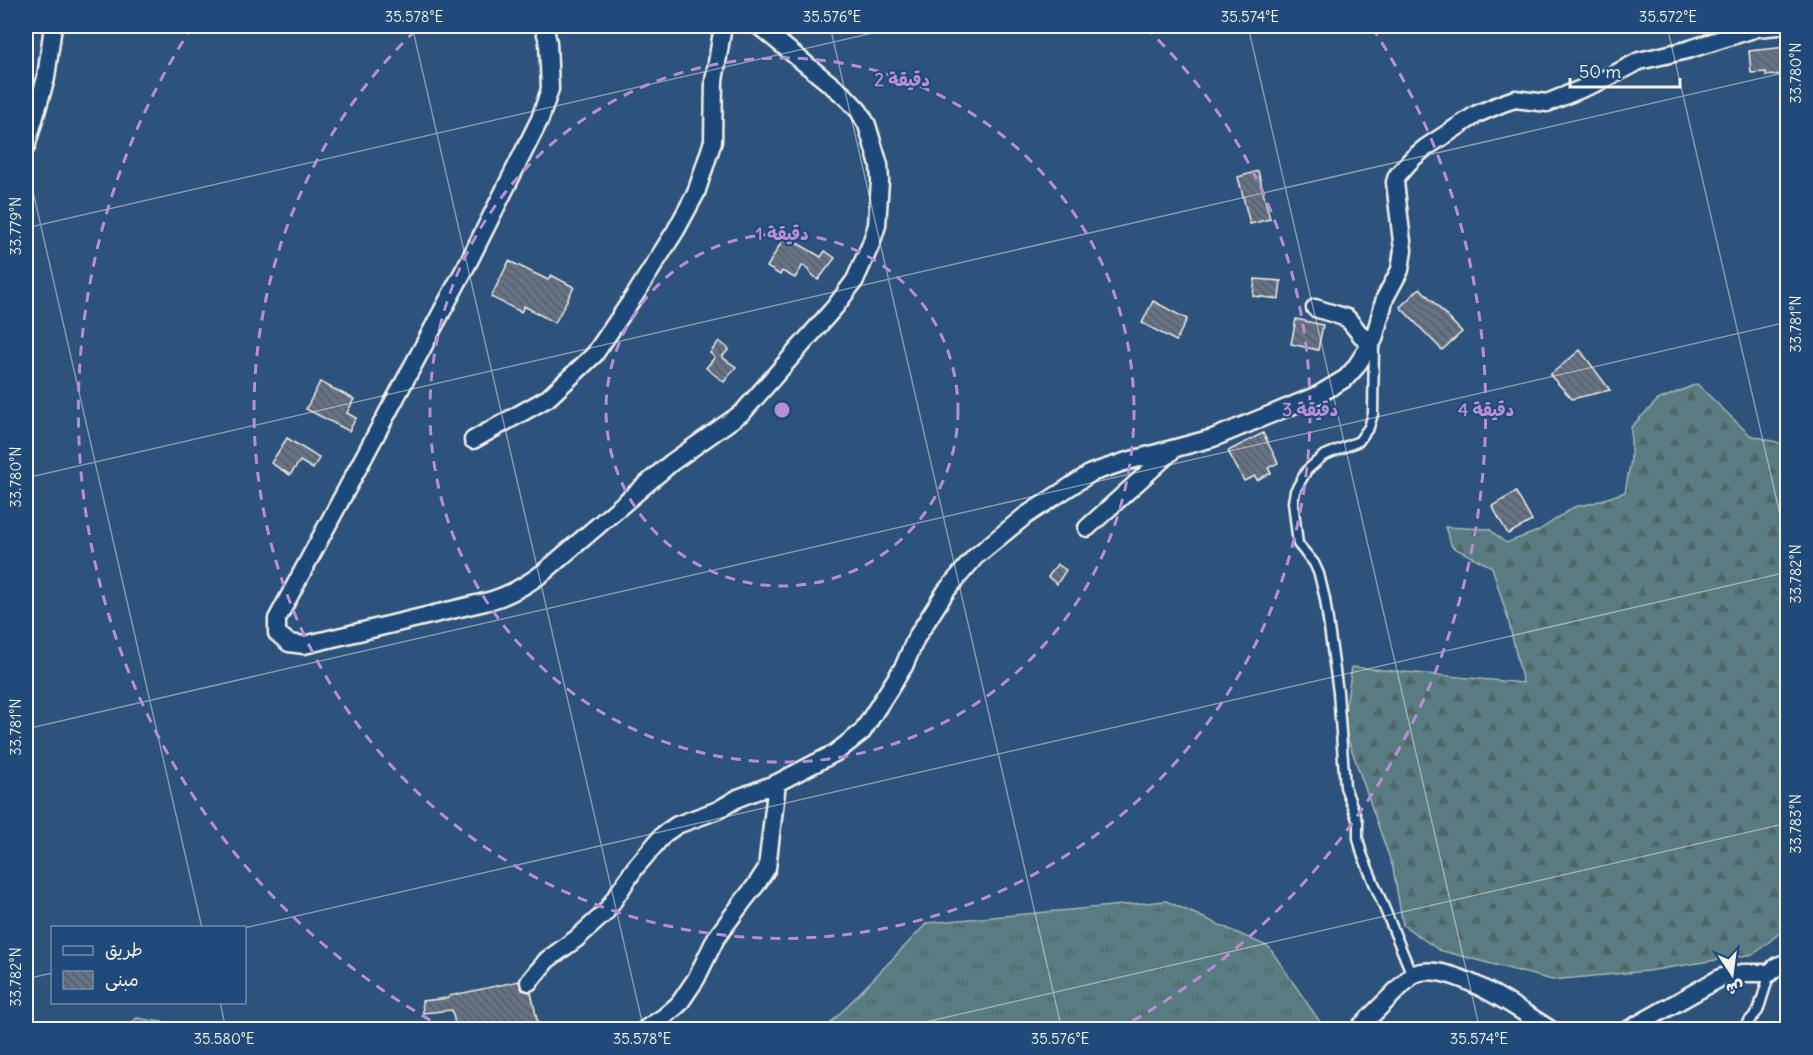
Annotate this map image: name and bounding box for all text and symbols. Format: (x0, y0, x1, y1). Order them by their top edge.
text: 35.578°E (385, 7, 444, 26)
text: 35.576°E (803, 7, 861, 26)
text: 35.574°E (1221, 7, 1279, 26)
text: 35.572°E (1639, 7, 1697, 26)
text: 33.780°N (1786, 42, 1805, 104)
scale bar (1570, 51, 1680, 89)
text: 50 m (1579, 60, 1621, 83)
text: 2 دقيقة (874, 68, 930, 91)
text: 33.779°N (6, 197, 25, 255)
text: 1 دقيقة (756, 222, 808, 245)
text: 33.781°N (1786, 295, 1805, 353)
text: 3 دقيقة (1282, 398, 1338, 421)
text: 4 دقيقة (1458, 398, 1514, 421)
centre of rings (772, 400, 792, 420)
text: 33.780°N (6, 446, 25, 508)
text: 33.782°N (1786, 544, 1805, 604)
text: 33.781°N (6, 698, 25, 756)
text: 33.783°N (1786, 794, 1805, 854)
legend (51, 926, 246, 1004)
text: طريق (105, 938, 143, 961)
north arrow (1702, 944, 1762, 1004)
text: 33.782°N (6, 947, 25, 1007)
text: مبنى (105, 968, 139, 991)
text: ش (1725, 977, 1746, 1000)
text: 35.580°E (193, 1029, 255, 1048)
text: 35.578°E (613, 1029, 672, 1048)
text: 35.576°E (1031, 1029, 1089, 1048)
text: 35.574°E (1450, 1029, 1508, 1048)

